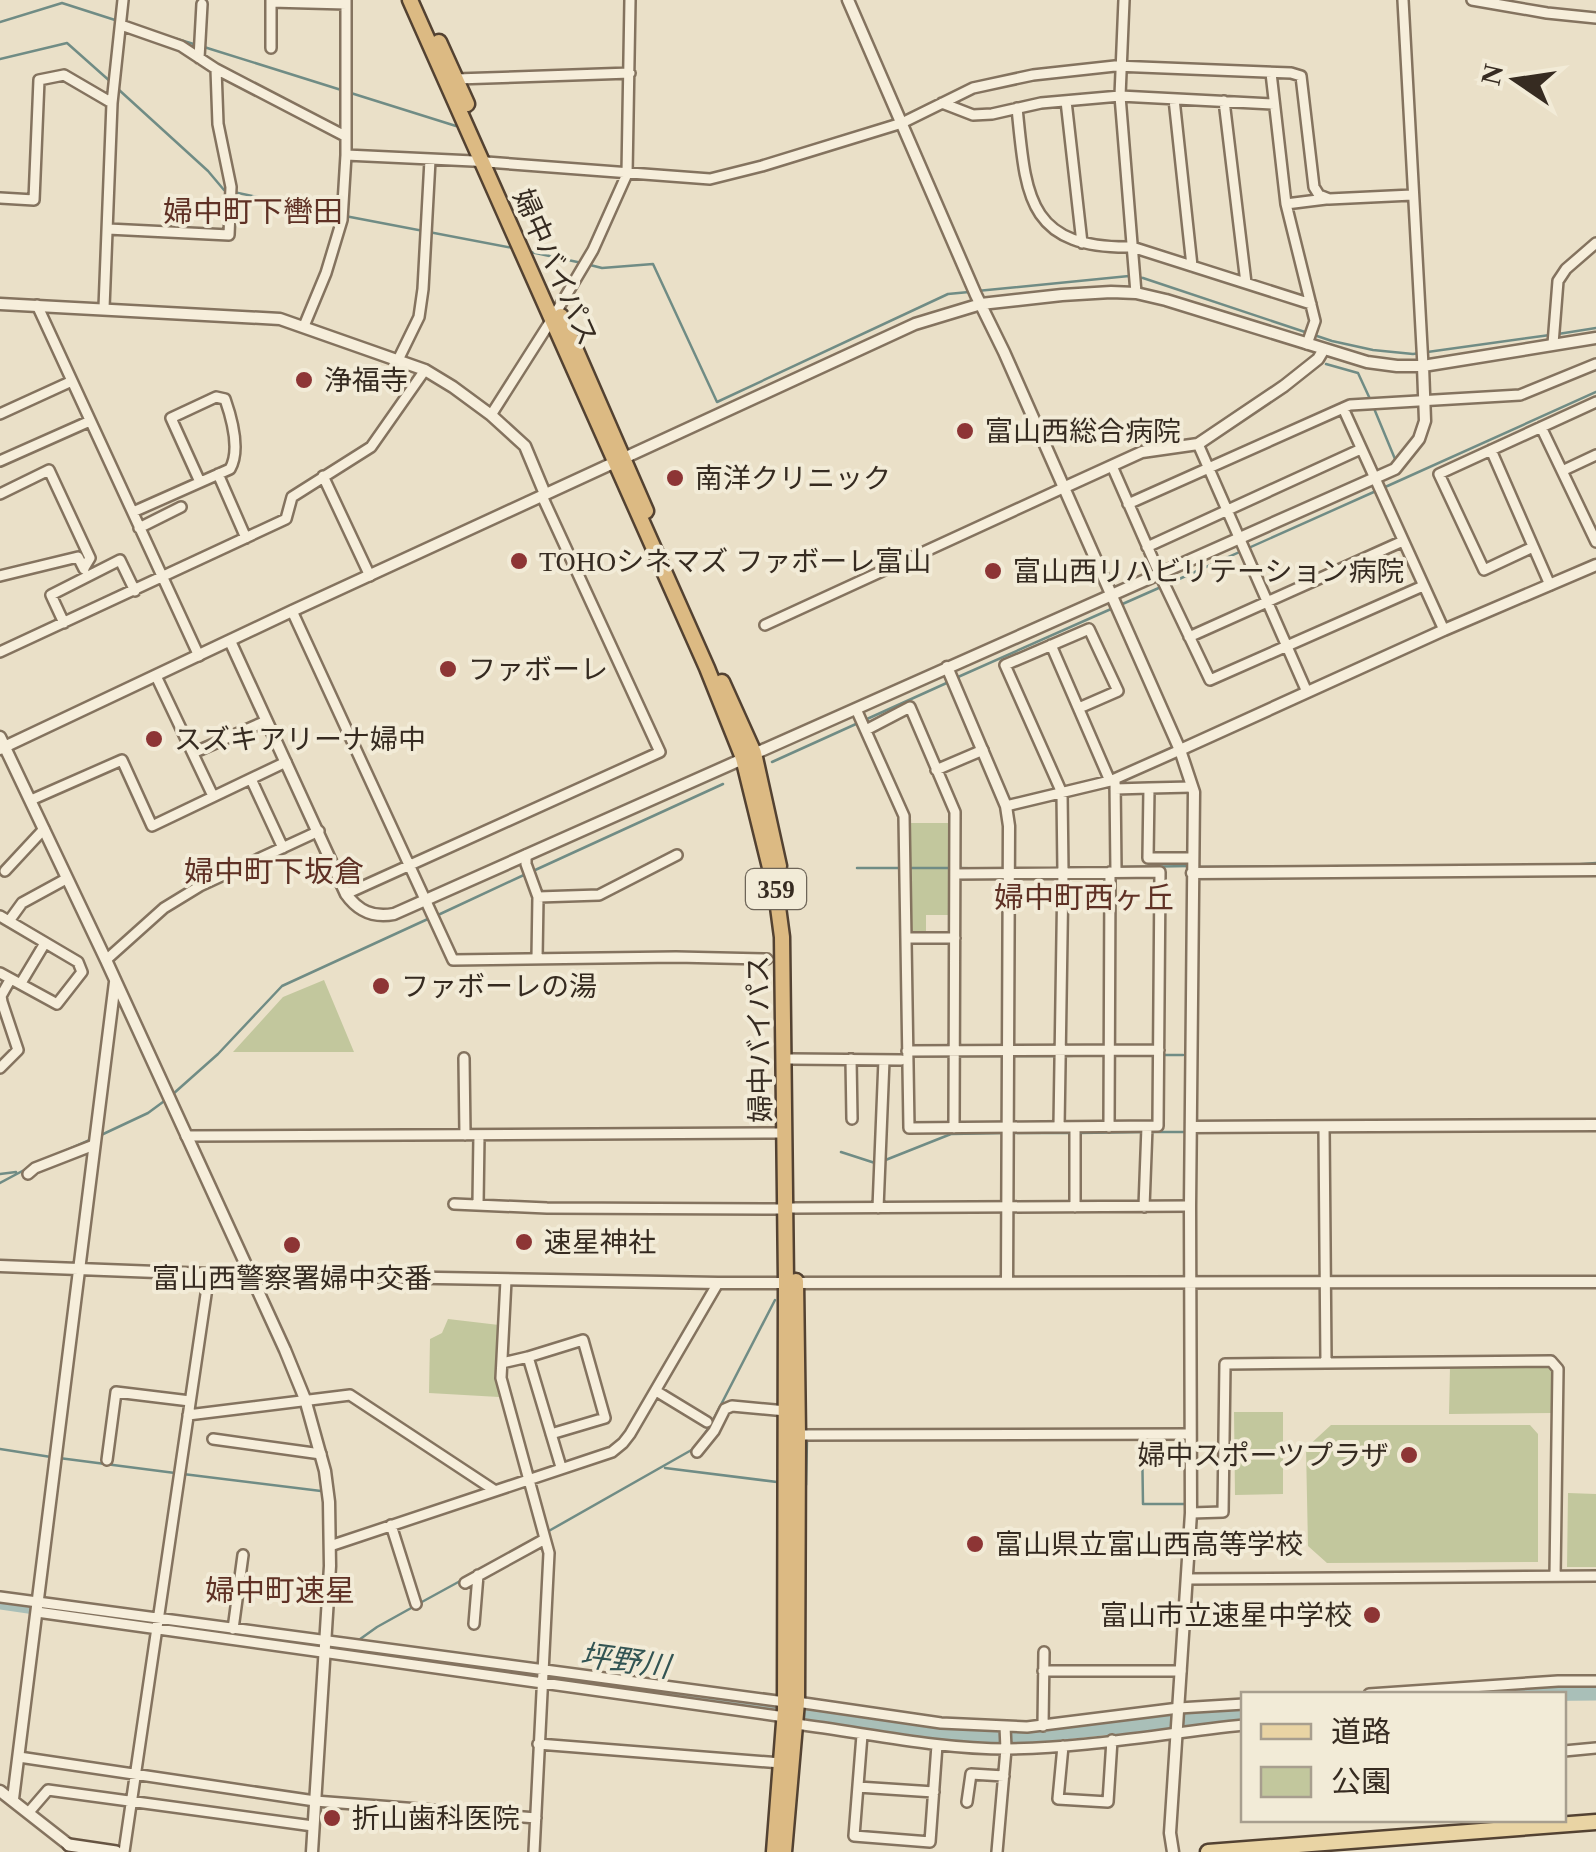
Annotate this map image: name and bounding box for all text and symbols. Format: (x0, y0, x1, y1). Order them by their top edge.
north arrow (1466, 30, 1566, 130)
text: N (1475, 61, 1510, 88)
street label: 婦中バイパス (507, 184, 604, 350)
district label: 婦中町下轡田 (163, 195, 343, 228)
place label: 浄福寺 (324, 365, 408, 396)
marker: 浄福寺 (293, 369, 315, 391)
place label: 富山西総合病院 (985, 416, 1181, 447)
marker: 富山西総合病院 (954, 420, 976, 442)
place label: 南洋クリニック (695, 463, 891, 494)
marker: 南洋クリニック (664, 467, 686, 489)
place label: TOHOシネマズ ファボーレ富山 (539, 546, 931, 577)
marker: TOHOシネマズ ファボーレ富山 (508, 550, 530, 572)
place label: 富山西リハビリテーション病院 (1013, 556, 1404, 587)
marker: 富山西リハビリテーション病院 (982, 560, 1004, 582)
place label: ファボーレ (468, 654, 608, 685)
marker: ファボーレ (437, 658, 459, 680)
place label: スズキアリーナ婦中 (174, 724, 426, 755)
marker: スズキアリーナ婦中 (143, 728, 165, 750)
district label: 婦中町下坂倉 (184, 855, 364, 888)
road number: 359 (746, 869, 806, 909)
district label: 婦中町西ヶ丘 (994, 881, 1174, 914)
street label: 婦中バイパス (743, 955, 776, 1123)
place label: ファボーレの湯 (401, 971, 597, 1002)
marker: ファボーレの湯 (370, 975, 392, 997)
place label: 速星神社 (544, 1227, 656, 1258)
marker: 速星神社 (513, 1231, 535, 1253)
marker: 富山西警察署婦中交番 (281, 1234, 303, 1256)
place label: 富山西警察署婦中交番 (152, 1263, 432, 1294)
place label: 婦中スポーツプラザ (1138, 1440, 1389, 1471)
marker: 婦中スポーツプラザ (1398, 1444, 1420, 1466)
place label: 富山県立富山西高等学校 (995, 1529, 1303, 1560)
marker: 富山県立富山西高等学校 (964, 1533, 986, 1555)
district label: 婦中町速星 (205, 1574, 355, 1607)
place label: 富山市立速星中学校 (1100, 1600, 1352, 1631)
marker: 富山市立速星中学校 (1361, 1604, 1383, 1626)
water label: 坪野川 (578, 1638, 675, 1684)
legend (1241, 1692, 1566, 1822)
text: 道路 (1331, 1715, 1391, 1748)
text: 公園 (1331, 1765, 1391, 1798)
place label: 折山歯科医院 (352, 1803, 520, 1834)
marker: 折山歯科医院 (321, 1807, 343, 1829)

